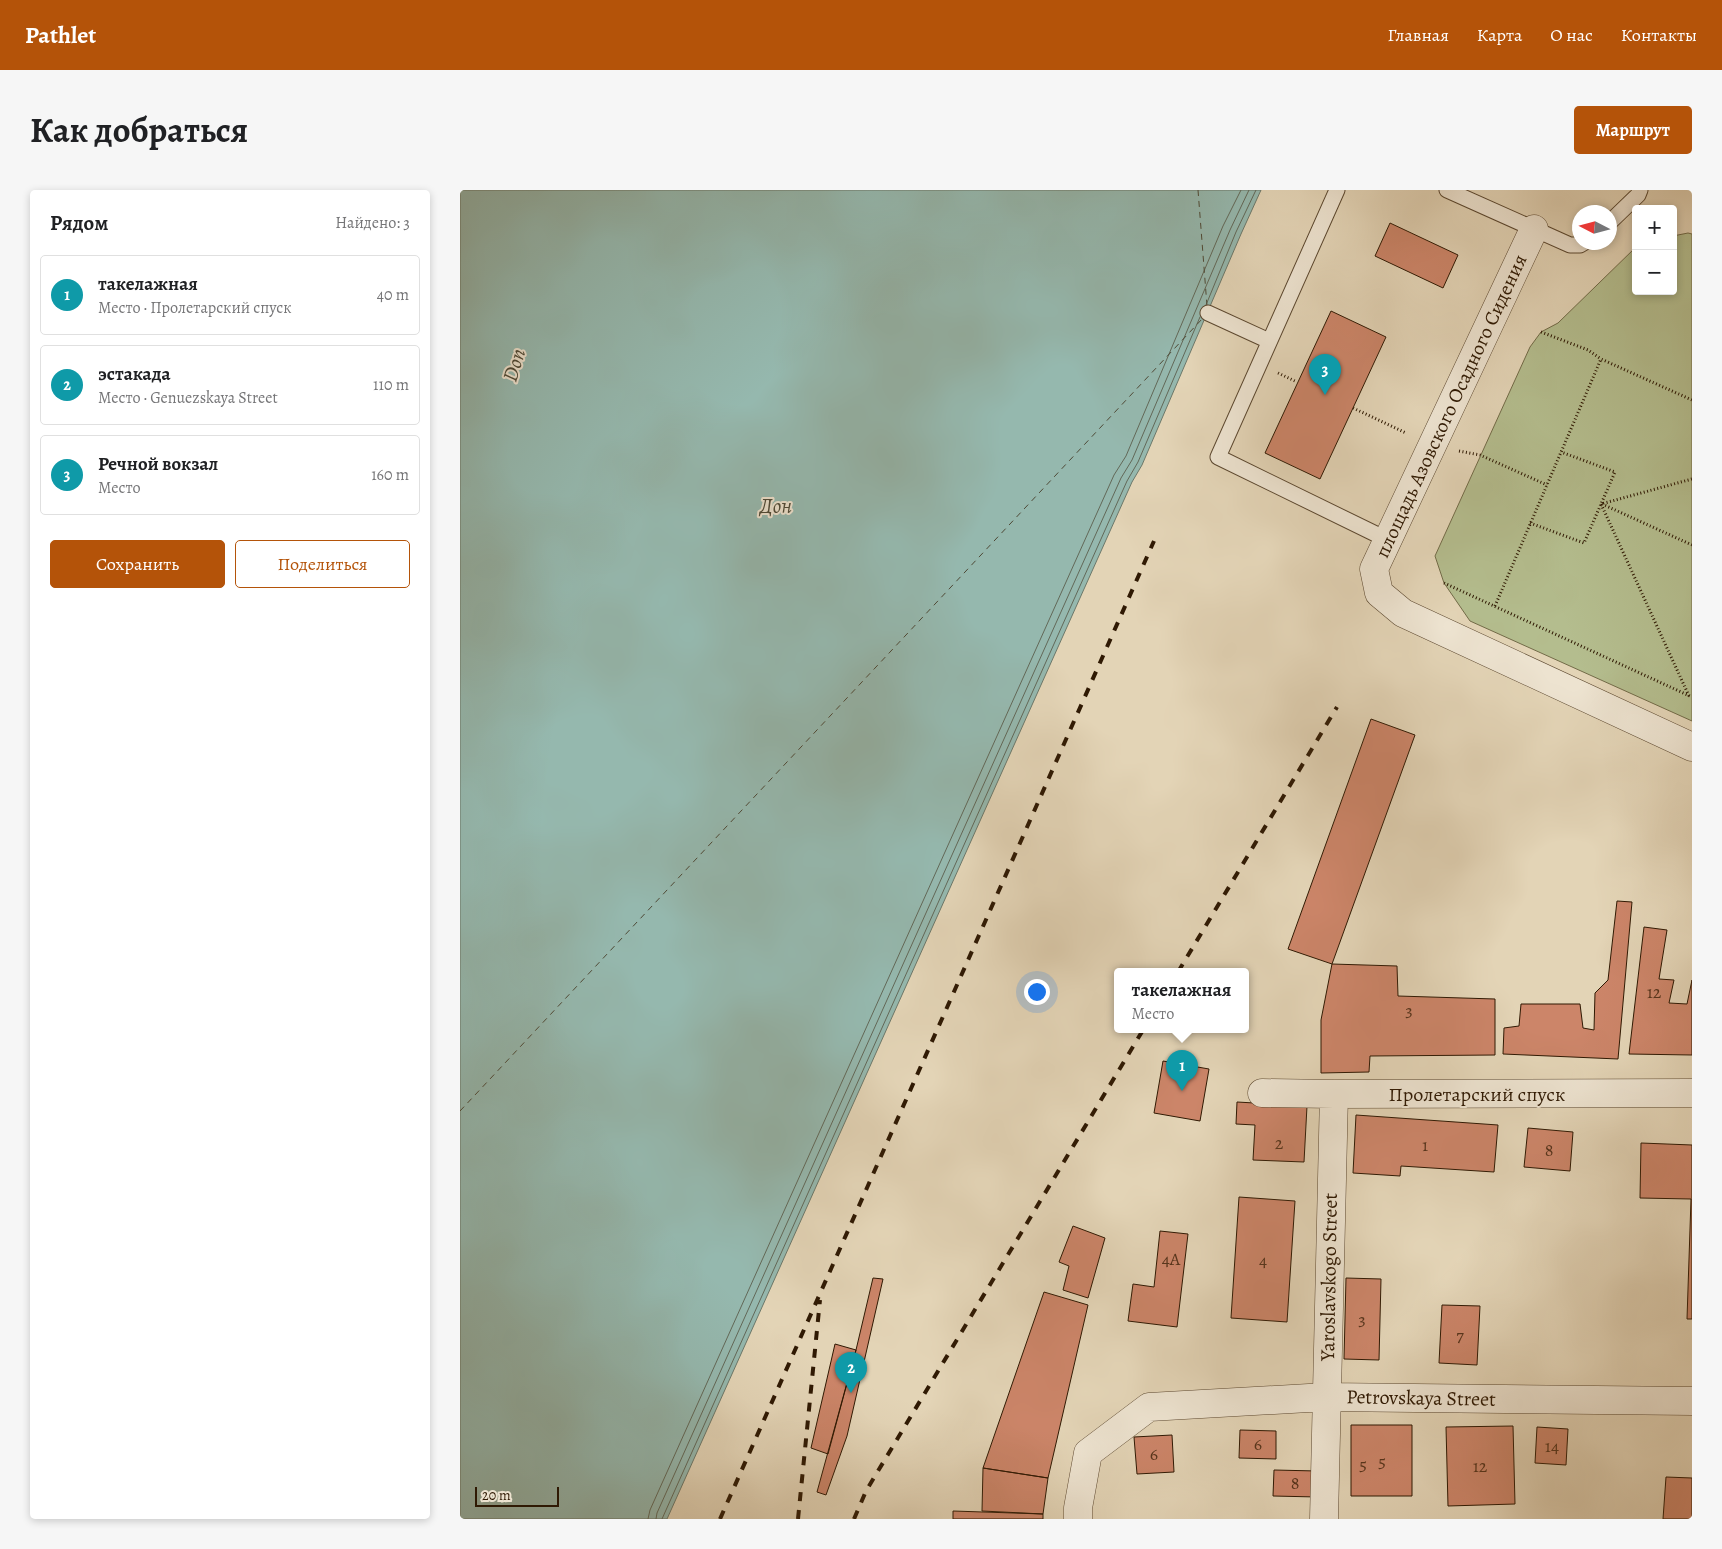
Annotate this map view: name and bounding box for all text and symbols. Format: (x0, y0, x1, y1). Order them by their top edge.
text: Pathlet (25, 19, 96, 51)
text: Главная (1388, 23, 1449, 47)
text: Карта (1477, 23, 1522, 47)
text: О нас (1550, 23, 1593, 47)
text: Контакты (1621, 23, 1697, 47)
text: Как добраться (30, 106, 248, 154)
button: Маршрут (1574, 106, 1692, 154)
north arrow (1572, 205, 1617, 250)
map controls (1632, 205, 1677, 295)
button: + (1632, 205, 1677, 250)
text: Рядом (50, 209, 108, 237)
text: Найдено: 3 (335, 212, 410, 234)
street label: площадь Азовского Осадного Сидения (1369, 250, 1533, 562)
button: − (1632, 250, 1677, 295)
text: такелажная (98, 271, 198, 297)
text: 1 (64, 284, 70, 306)
text: 40 m (377, 284, 409, 306)
text: Место · Пролетарский спуск (98, 297, 292, 319)
water label: Don (496, 345, 532, 385)
pin: 3 (1309, 354, 1341, 395)
text: эстакада (98, 361, 170, 387)
text: 2 (63, 374, 71, 396)
text: 110 m (373, 374, 409, 396)
text: Место · Genuezskaya Street (98, 387, 278, 409)
text: Речной вокзал (98, 451, 218, 477)
text: 3 (64, 464, 70, 486)
text: 160 m (371, 464, 409, 486)
text: Место (98, 477, 141, 499)
water label: Дон (758, 492, 792, 520)
button: Сохранить (50, 540, 225, 588)
button: Поделиться (235, 540, 410, 588)
popup (1114, 968, 1249, 1033)
text: такелажная (1132, 977, 1231, 1003)
your location (1024, 979, 1050, 1005)
house number: 12 (1647, 980, 1662, 1004)
house number: 3 (1405, 998, 1413, 1022)
text: Место (1132, 1003, 1174, 1025)
pin: 1 (1166, 1050, 1198, 1091)
street label: Пролетарский спуск (1389, 1081, 1565, 1108)
house number: 2 (1275, 1131, 1284, 1155)
house number: 1 (1422, 1133, 1428, 1157)
house number: 8 (1545, 1138, 1553, 1162)
street label: Yaroslavskogo Street (1314, 1193, 1344, 1362)
house number: 4А (1162, 1247, 1181, 1271)
house number: 4 (1259, 1248, 1267, 1272)
house number: 3 (1358, 1307, 1366, 1331)
house number: 7 (1456, 1323, 1464, 1347)
pin: 2 (835, 1352, 867, 1393)
street label: Petrovskaya Street (1346, 1383, 1496, 1413)
house number: 6 (1254, 1432, 1262, 1456)
house number: 14 (1545, 1434, 1559, 1458)
house number: 6 (1150, 1442, 1158, 1466)
house number: 5 (1378, 1449, 1386, 1473)
house number: 5 (1359, 1452, 1367, 1476)
house number: 12 (1473, 1454, 1488, 1478)
house number: 8 (1291, 1471, 1299, 1495)
scale bar (475, 1484, 559, 1507)
text: 20 m (482, 1486, 511, 1505)

